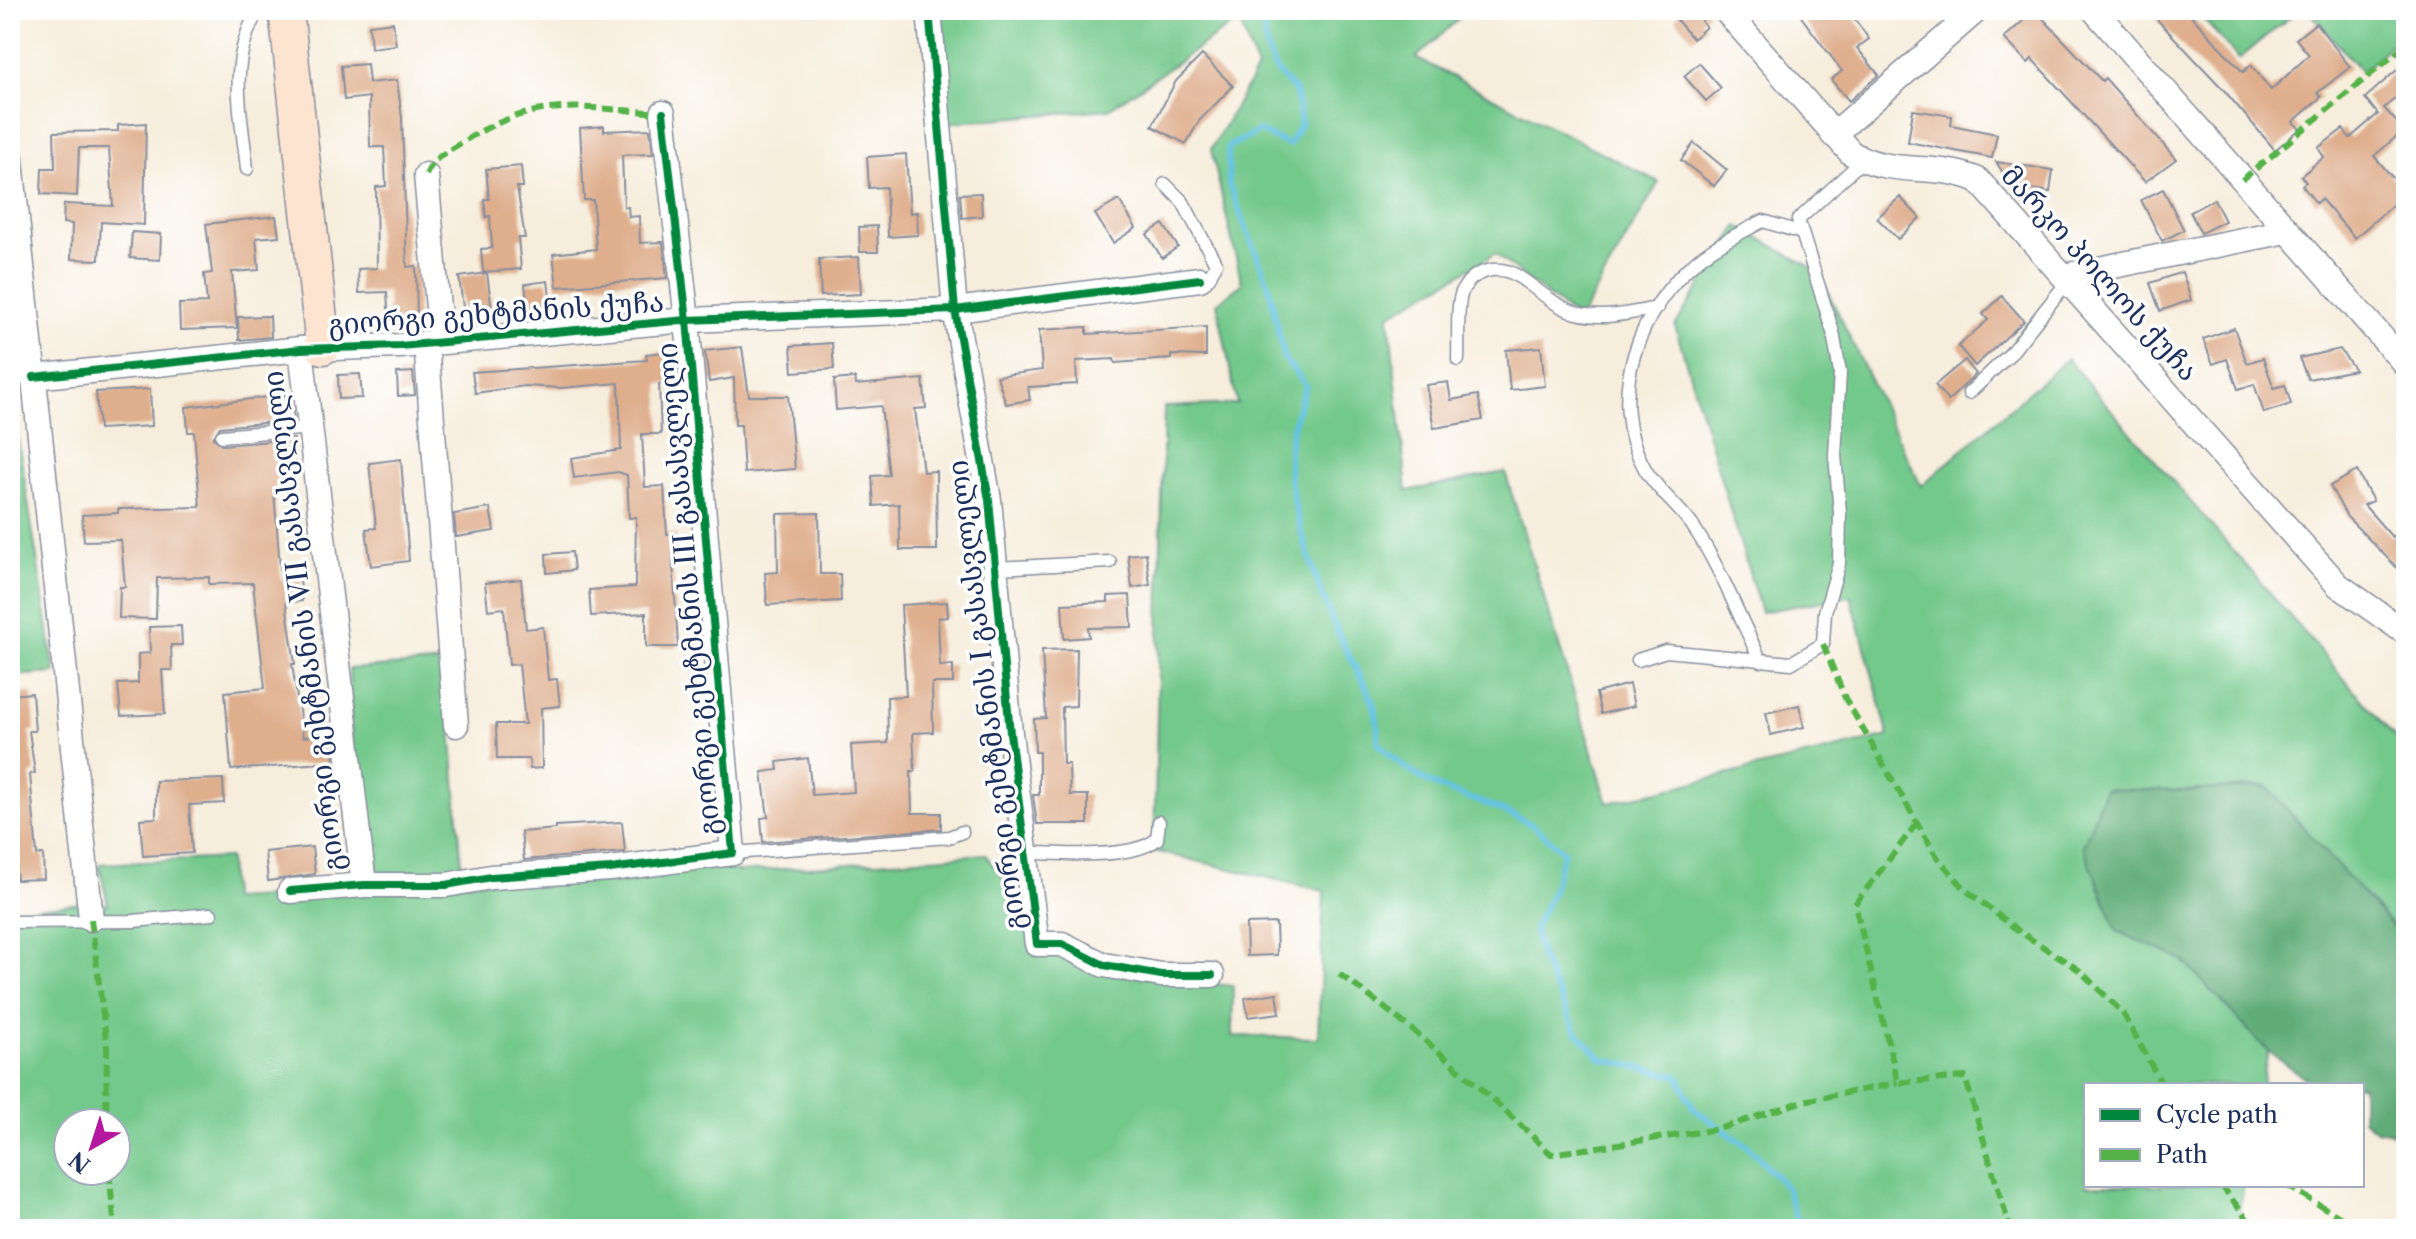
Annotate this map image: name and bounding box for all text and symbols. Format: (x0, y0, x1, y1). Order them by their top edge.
street label: მარკო პოლოს ქუჩა (1994, 158, 2206, 388)
street label: გიორგი გეხტმანის ქუჩა (327, 284, 665, 342)
street label: გიორგი გეხტმანის III გასასვლელი (650, 341, 726, 837)
street label: გიორგი გეხტმანის VII გასასვლელი (255, 369, 351, 873)
street label: გიორგი გეხტმანის I გასასვლელი (940, 458, 1032, 932)
legend (2084, 1083, 2364, 1187)
text: Cycle path (2156, 1100, 2278, 1129)
north arrow (52, 1107, 132, 1187)
text: Path (2156, 1140, 2208, 1169)
text: N (64, 1146, 96, 1179)

